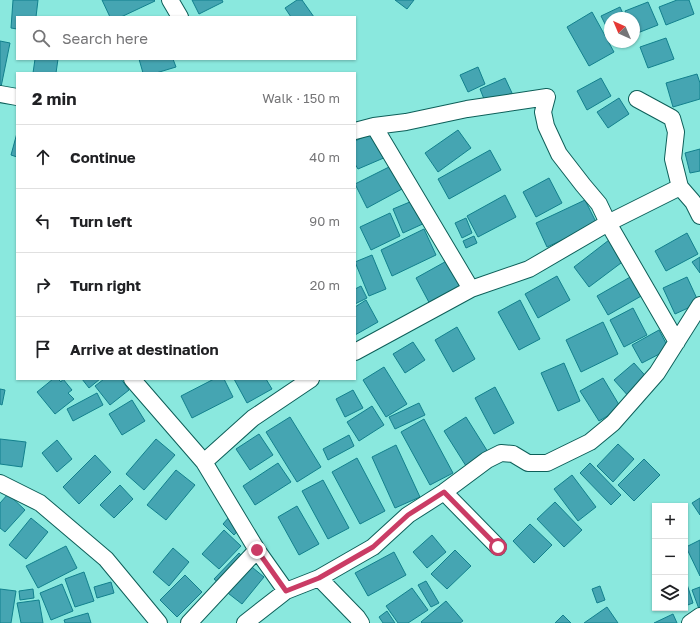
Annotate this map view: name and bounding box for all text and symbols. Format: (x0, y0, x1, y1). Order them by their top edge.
north arrow (604, 12, 640, 48)
search box (16, 16, 356, 60)
icon: search (30, 27, 52, 49)
text: Search here (62, 29, 148, 47)
text: 2 min (32, 88, 76, 109)
text: Walk · 150 m (262, 90, 340, 106)
icon: ahead (32, 146, 54, 168)
text: Continue (70, 148, 136, 166)
text: 40 m (309, 149, 340, 165)
icon: left (32, 210, 54, 232)
text: Turn left (70, 212, 132, 230)
text: 90 m (309, 213, 340, 229)
icon: right (32, 274, 54, 296)
text: Turn right (70, 276, 141, 294)
text: 20 m (310, 277, 340, 293)
icon: arrive (32, 338, 54, 360)
text: Arrive at destination (70, 340, 219, 358)
map controls (652, 503, 688, 611)
button: + (652, 503, 688, 539)
route start (489, 538, 507, 556)
button: − (652, 539, 688, 575)
route end (248, 541, 266, 559)
button: layers (652, 575, 688, 611)

